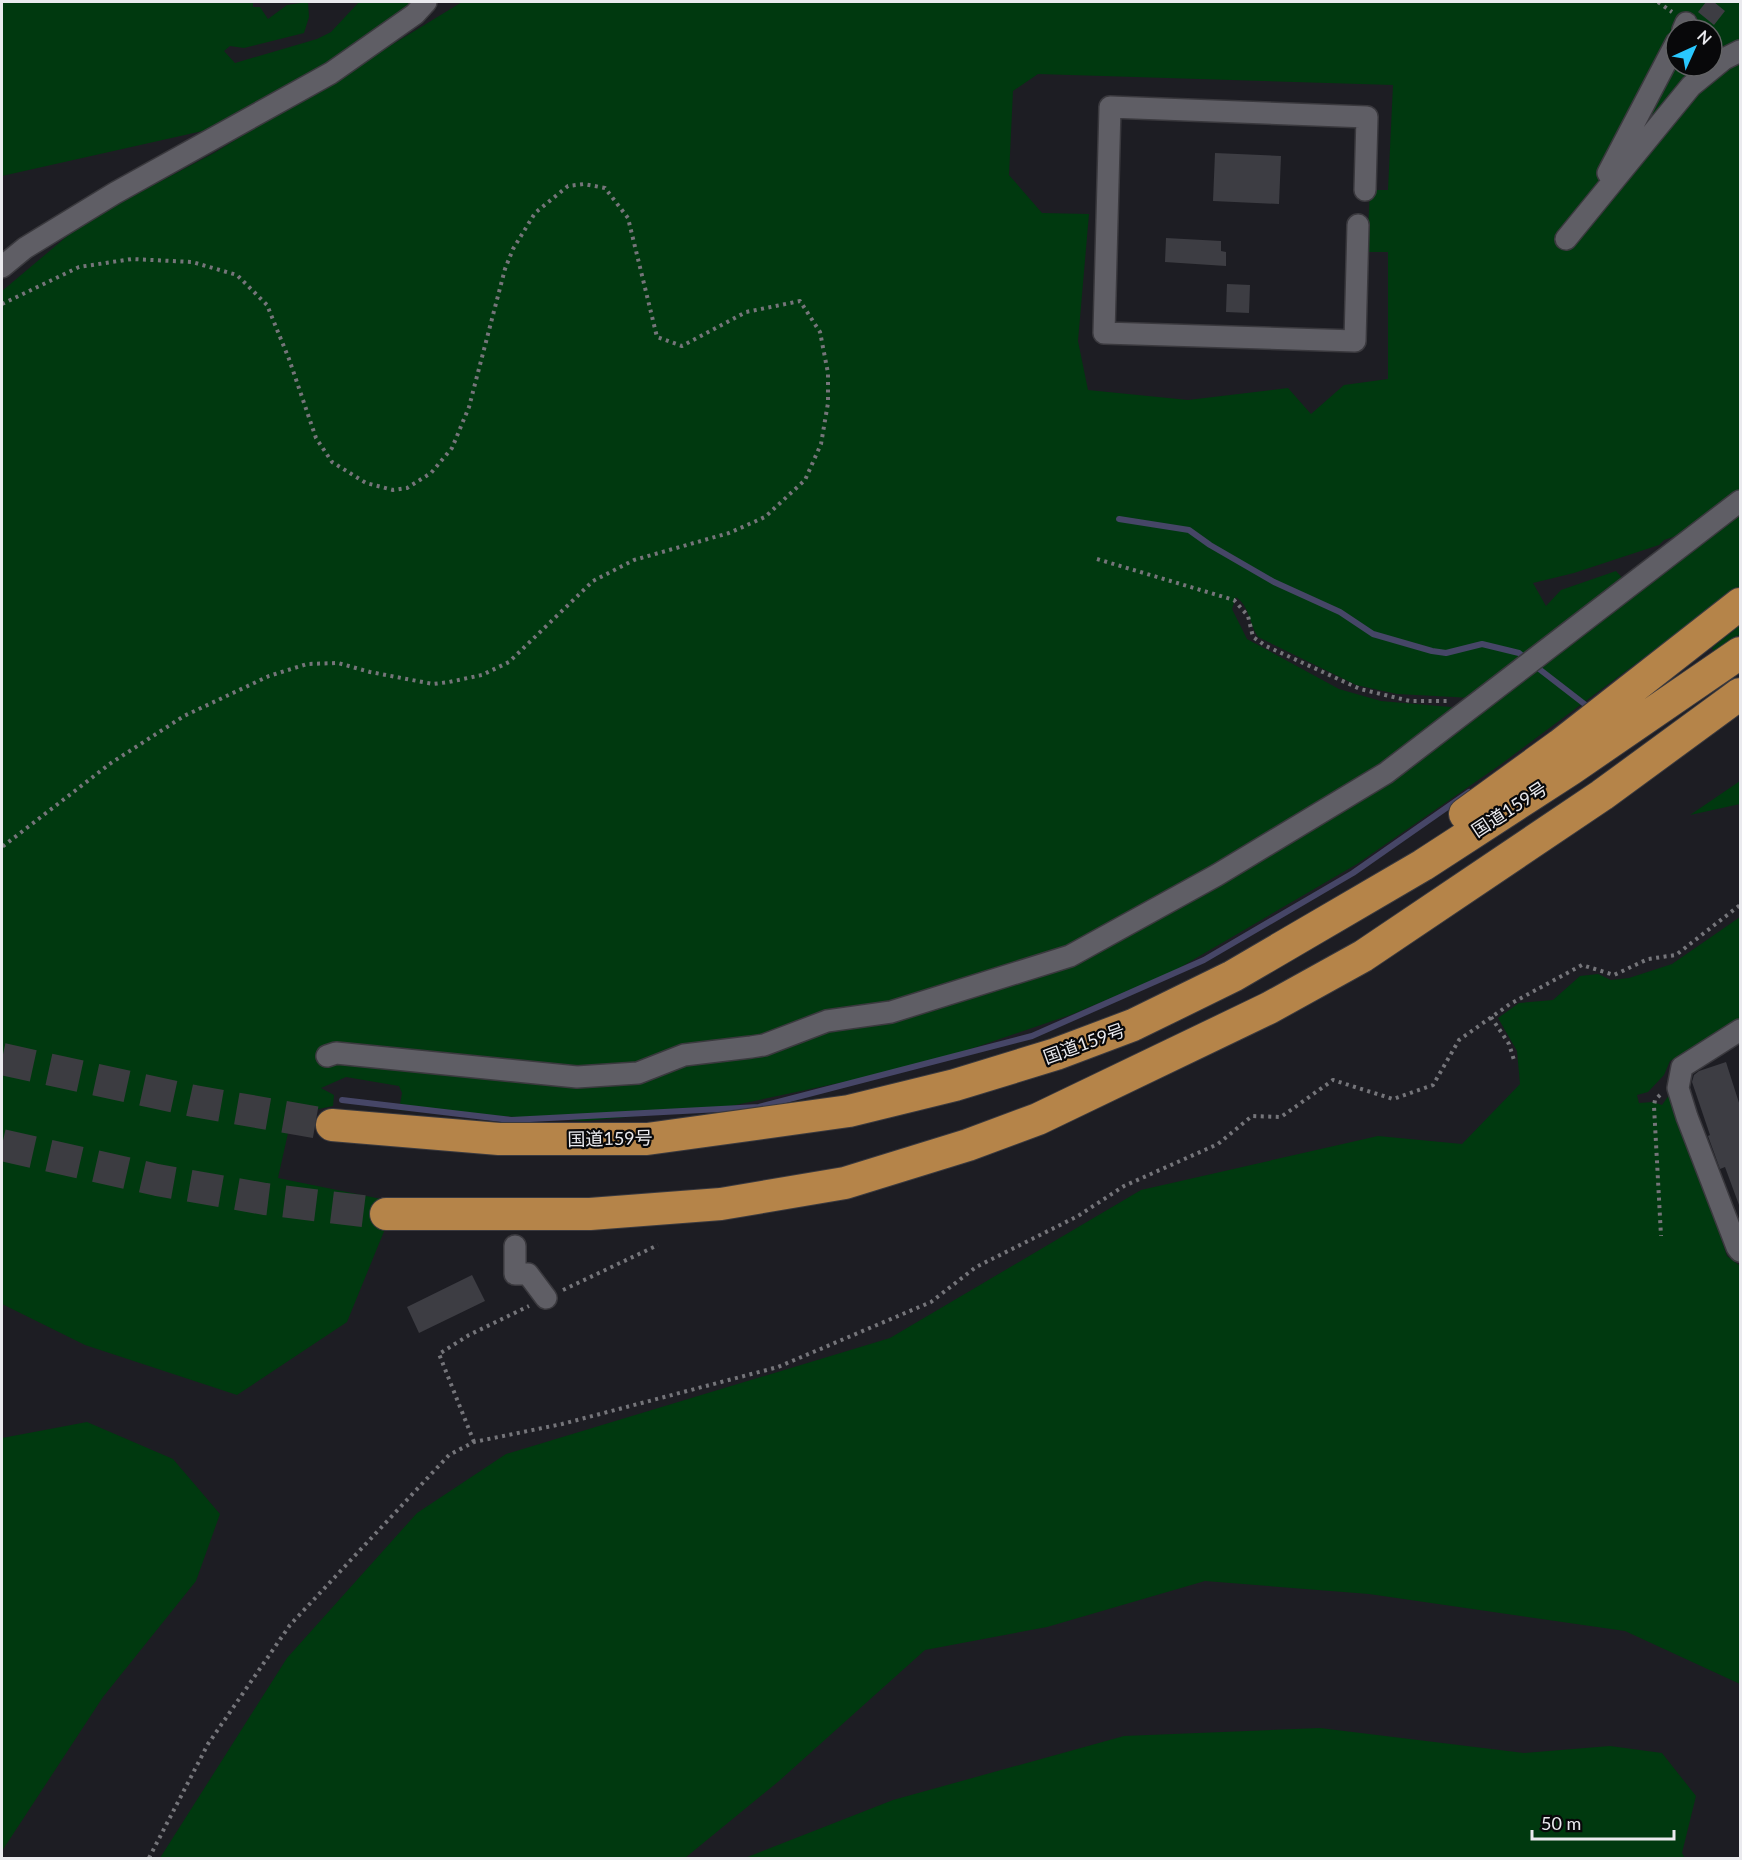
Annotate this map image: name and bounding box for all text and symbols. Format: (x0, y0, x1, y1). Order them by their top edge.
north arrow (1664, 18, 1724, 78)
text: N (1694, 26, 1716, 48)
street label: 国道159号 (1467, 777, 1551, 841)
street label: 国道159号 (1040, 1018, 1128, 1068)
street label: 国道159号 (567, 1126, 653, 1150)
scale bar (1532, 1803, 1674, 1841)
text: 50 m (1541, 1812, 1581, 1834)

